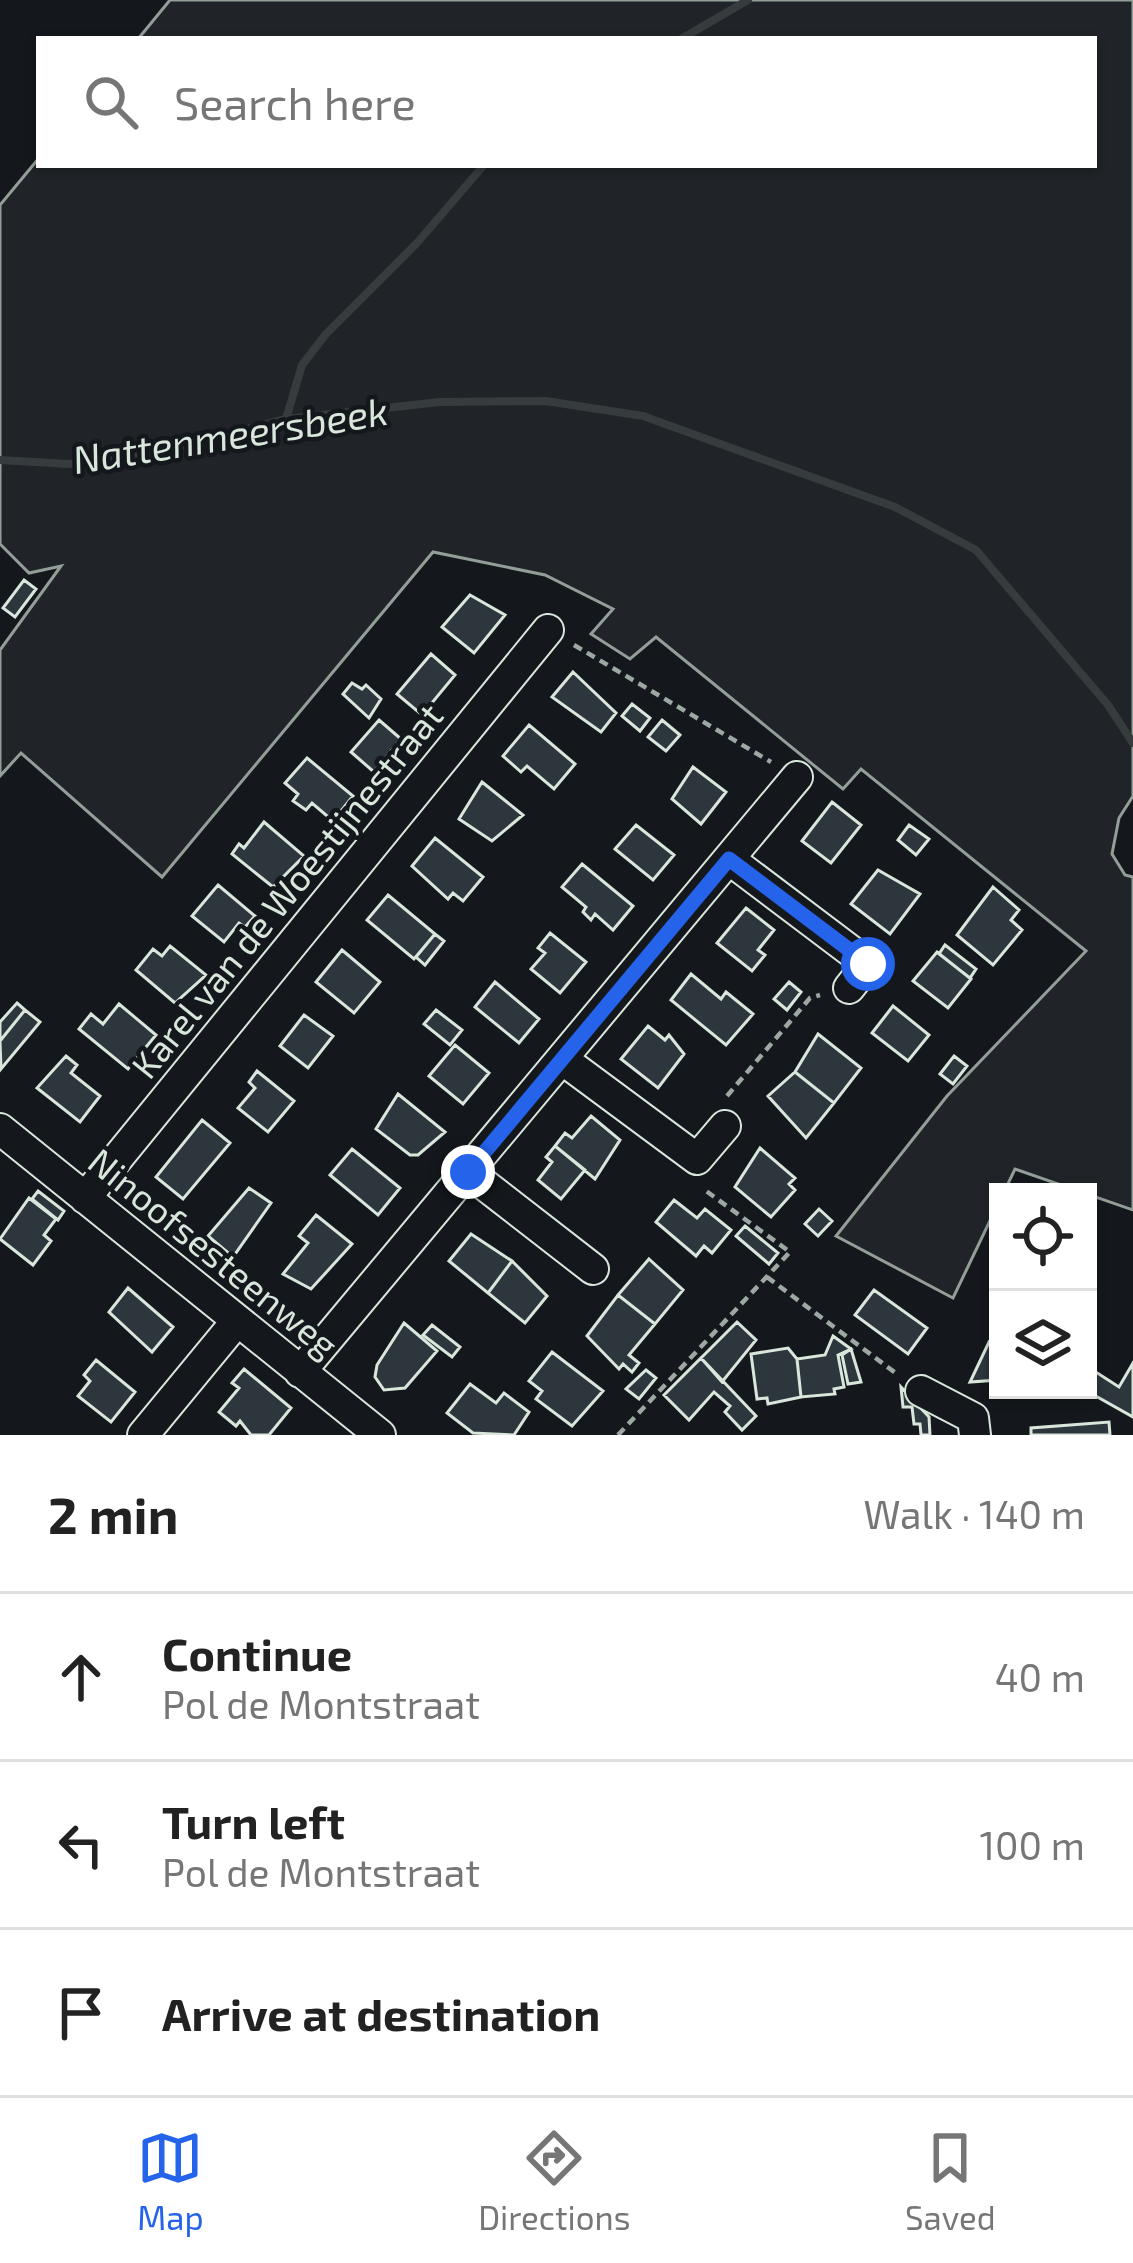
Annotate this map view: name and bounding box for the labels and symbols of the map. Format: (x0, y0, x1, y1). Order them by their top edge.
water label: Nattenmeersbeek (69, 386, 391, 482)
street label: Karel van de Woestijnestraat (122, 694, 450, 1086)
route start (841, 937, 895, 991)
street label: Ninoofsesteenweg (81, 1138, 347, 1366)
route end (441, 1145, 495, 1199)

